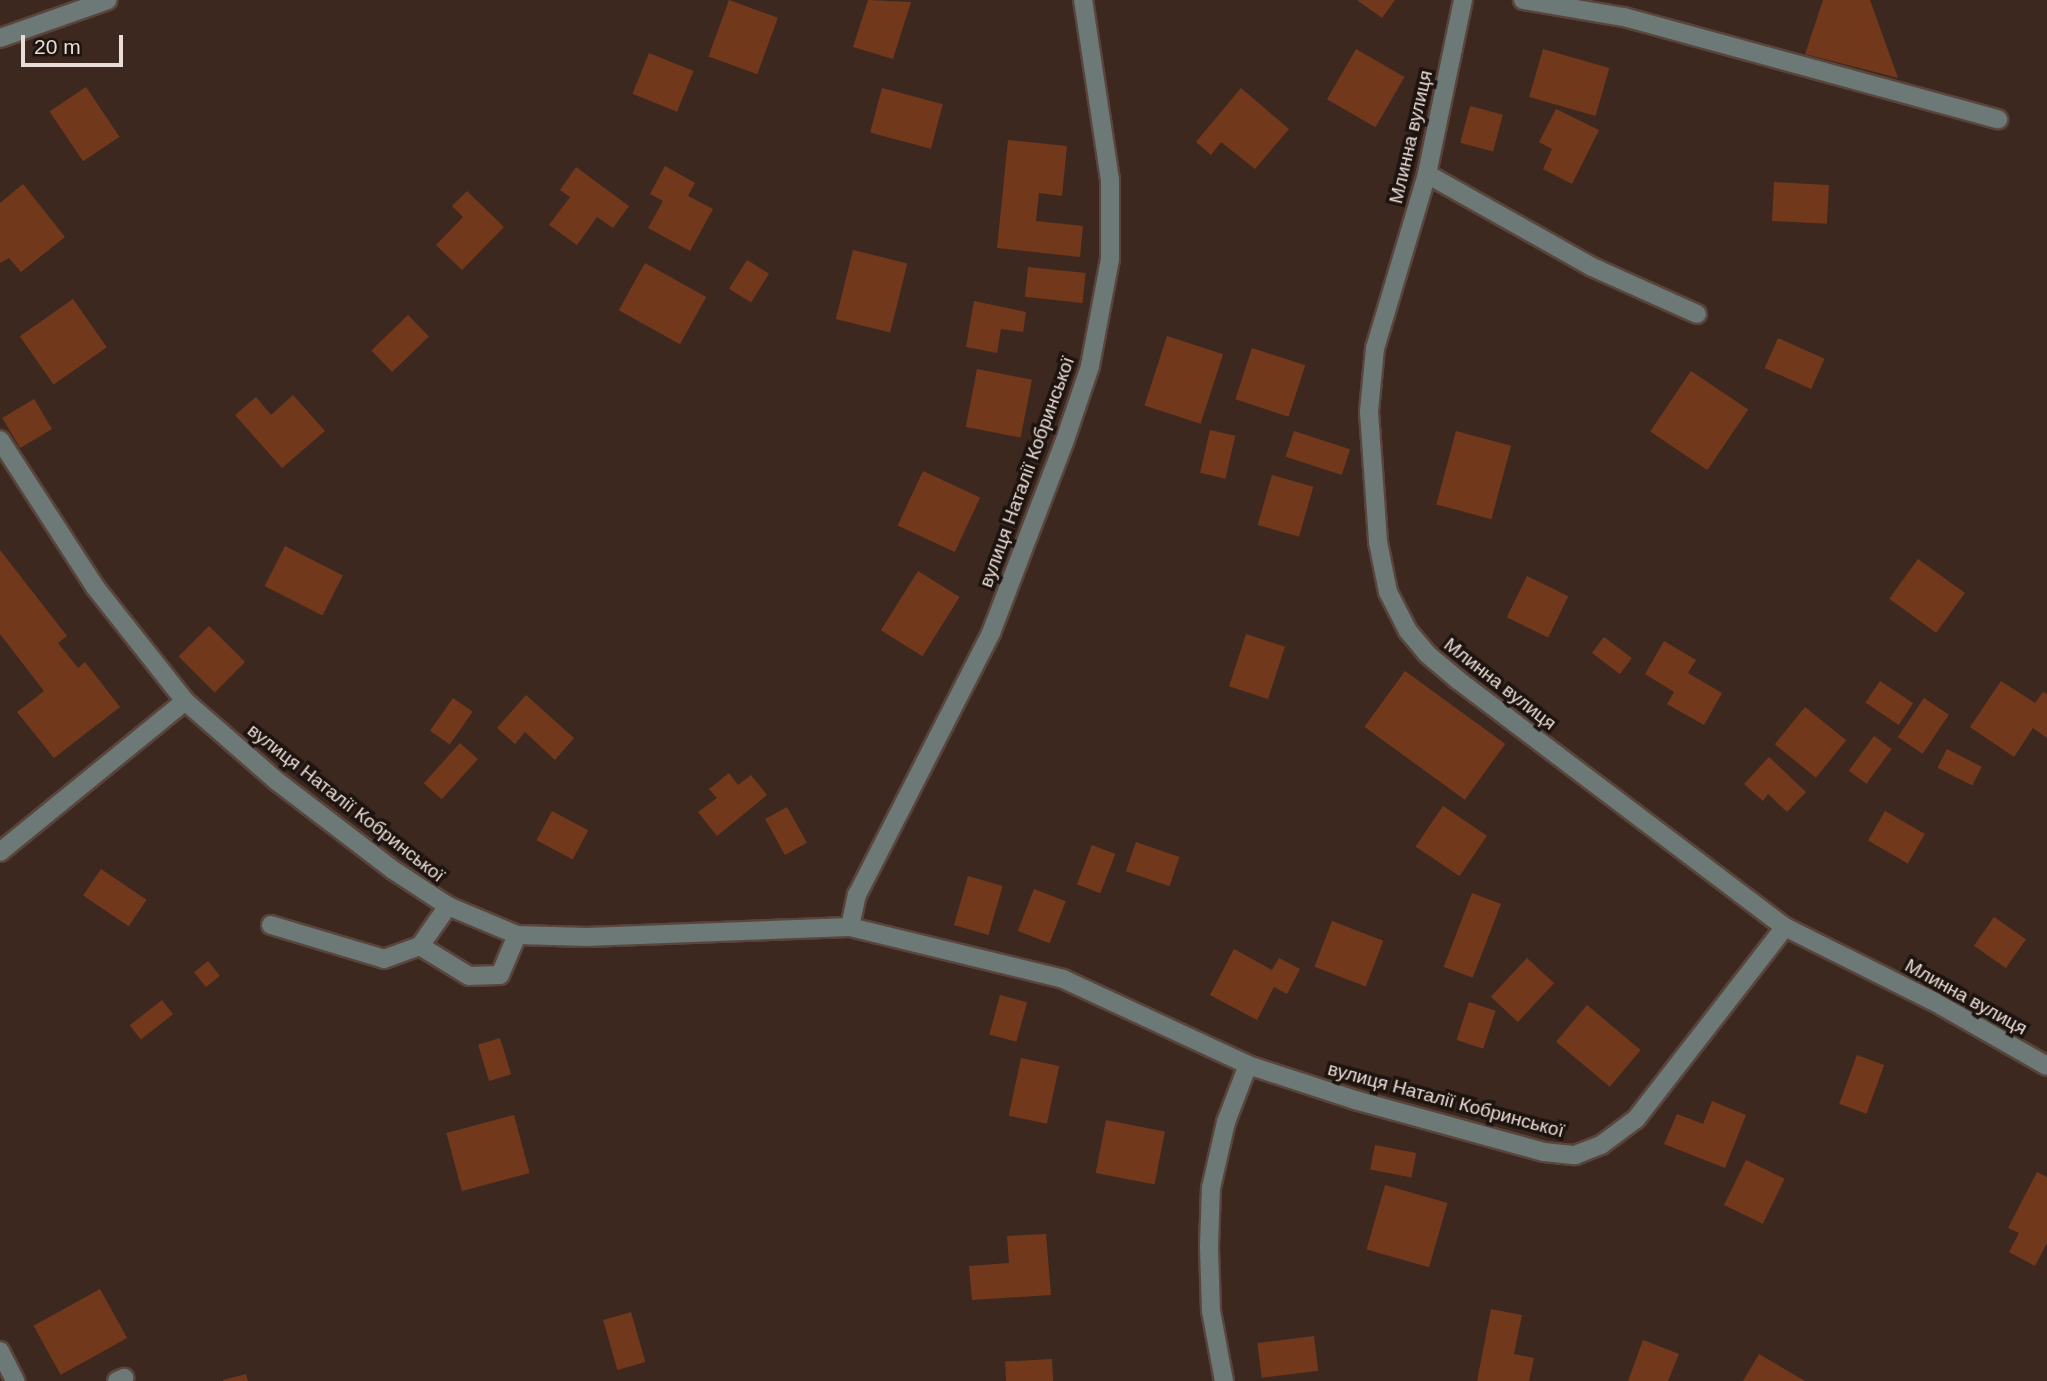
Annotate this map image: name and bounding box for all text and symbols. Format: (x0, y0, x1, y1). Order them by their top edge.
scale bar (24, 21, 126, 65)
text: 20 m (34, 35, 81, 58)
street label: Млинна вулиця (1385, 68, 1437, 206)
street label: вулиця Наталії Кобринської (975, 354, 1079, 590)
street label: Млинна вулиця (1439, 633, 1561, 735)
street label: вулиця Наталії Кобринської (243, 719, 449, 887)
street label: Млинна вулиця (1901, 954, 2031, 1040)
street label: вулиця Наталії Кобринської (1325, 1057, 1567, 1143)

